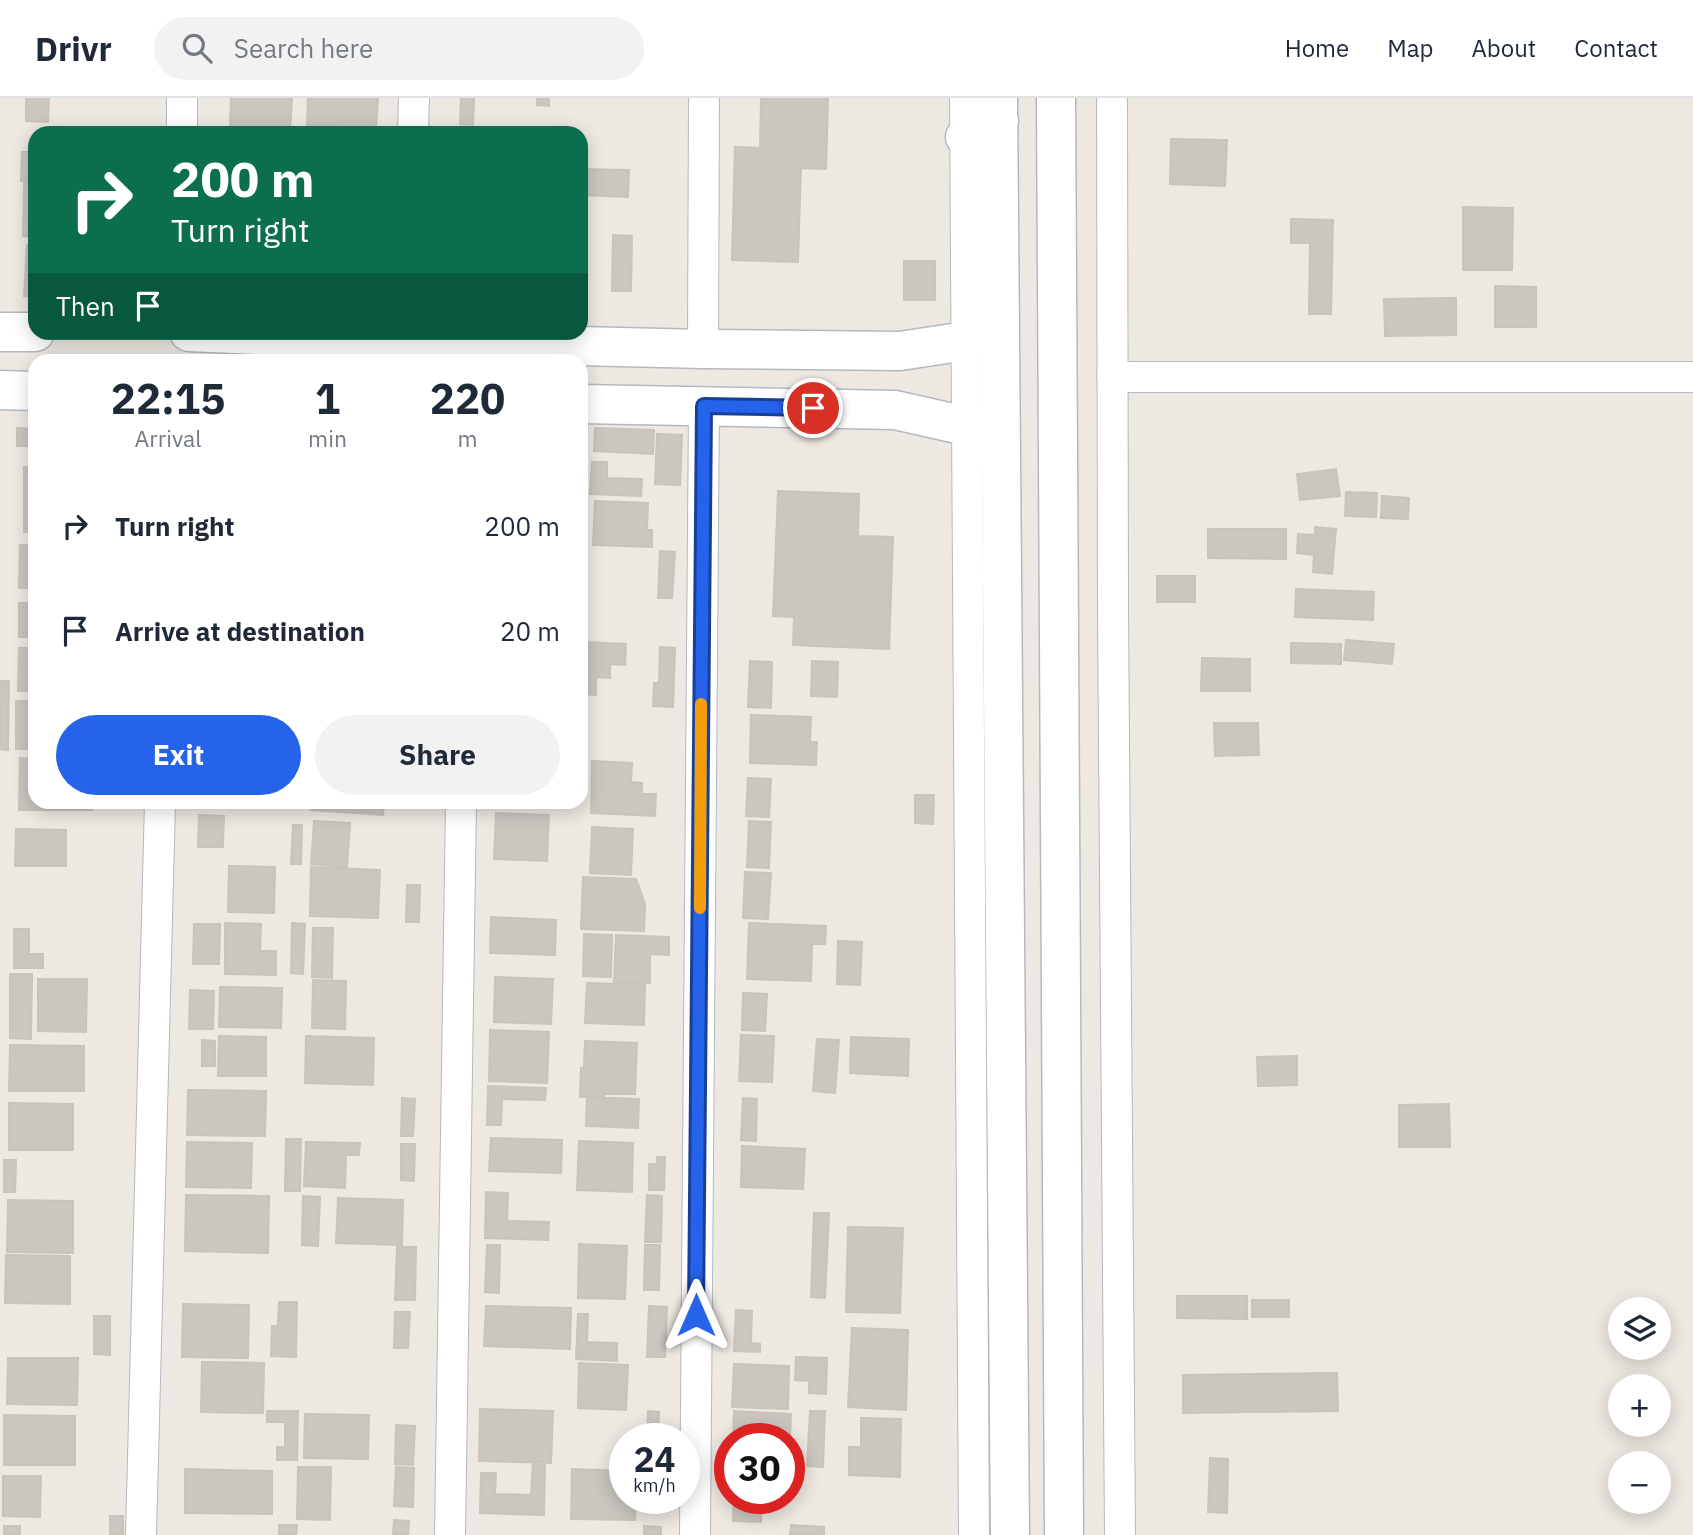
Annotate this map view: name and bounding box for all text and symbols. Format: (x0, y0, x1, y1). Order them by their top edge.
search box (154, 17, 644, 80)
text: Drivr (35, 27, 112, 70)
icon: search (178, 29, 216, 67)
text: Search here (234, 31, 373, 65)
text: Home (1285, 32, 1349, 64)
text: Map (1387, 32, 1433, 64)
text: About (1471, 32, 1536, 64)
text: Contact (1574, 32, 1658, 64)
text: 200 m (171, 147, 315, 210)
icon: right (56, 154, 147, 245)
text: Turn right (171, 209, 309, 251)
icon: arrive (129, 287, 167, 325)
text: Then (56, 289, 115, 323)
text: 22:15 (111, 371, 225, 426)
text: 1 (315, 371, 340, 426)
text: 220 (430, 371, 505, 426)
pin (783, 378, 843, 438)
icon: arrive (794, 389, 832, 427)
text: Arrival (135, 423, 202, 453)
text: min (308, 423, 347, 453)
text: m (457, 423, 478, 453)
icon: right (56, 507, 94, 545)
text: Turn right (115, 509, 234, 543)
text: 200 m (484, 509, 560, 543)
icon: arrive (56, 612, 94, 650)
text: Arrive at destination (115, 614, 365, 648)
text: 20 m (500, 614, 560, 648)
button: Exit (56, 715, 301, 795)
button: Share (315, 715, 560, 795)
position arrow (659, 1278, 733, 1352)
map controls (1608, 1297, 1671, 1514)
button: layers (1608, 1297, 1671, 1360)
button: + (1608, 1374, 1671, 1437)
speed limit sign: 30 (714, 1423, 805, 1514)
text: 24 (633, 1436, 676, 1482)
button: − (1608, 1451, 1671, 1514)
text: km/h (633, 1474, 676, 1497)

